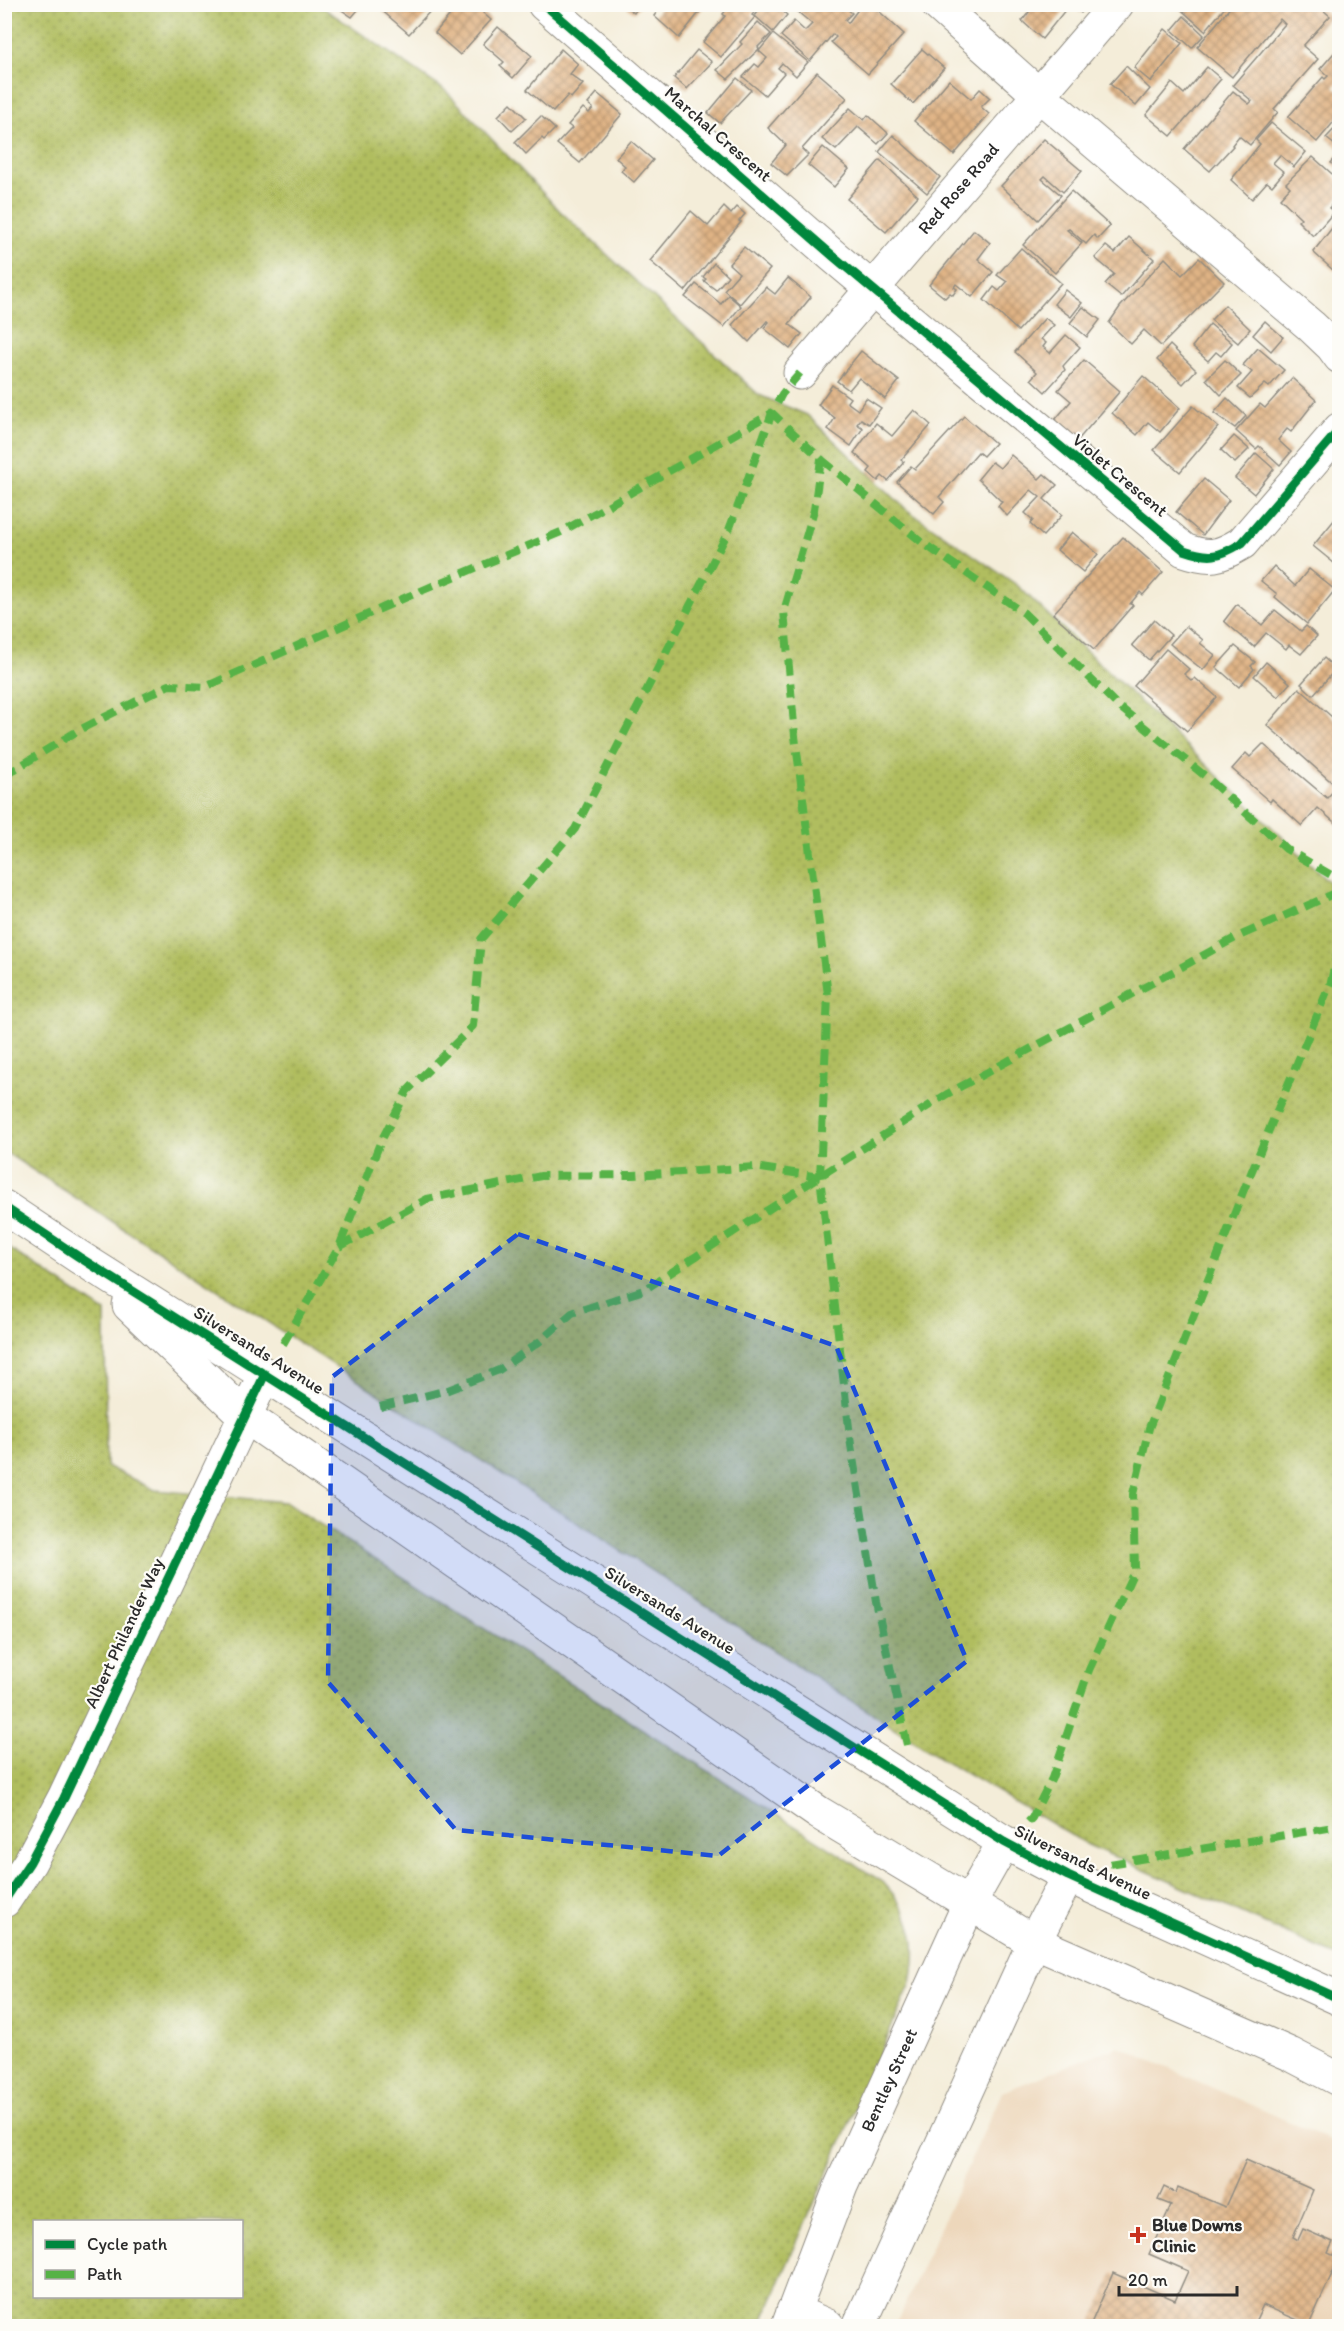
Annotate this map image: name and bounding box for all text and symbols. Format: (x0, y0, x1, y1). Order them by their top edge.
street label: Marchal Crescent (660, 81, 776, 187)
street label: Red Rose Road (913, 138, 1004, 239)
street label: Violet Crescent (1068, 429, 1172, 521)
street label: Silversands Avenue (190, 1301, 328, 1399)
street label: Albert Philander Way (80, 1554, 169, 1712)
street label: Silversands Avenue (601, 1561, 739, 1659)
street label: Silversands Avenue (1011, 1819, 1155, 1905)
street label: Bentley Street (856, 2025, 922, 2135)
place label: Blue Downs Clinic (1152, 2214, 1242, 2257)
legend (33, 2220, 243, 2298)
marker: Blue Downs Clinic (1129, 2226, 1147, 2244)
text: Cycle path (87, 2233, 168, 2255)
scale bar (1119, 2259, 1238, 2297)
text: Path (87, 2263, 122, 2285)
text: 20 m (1128, 2269, 1168, 2291)

